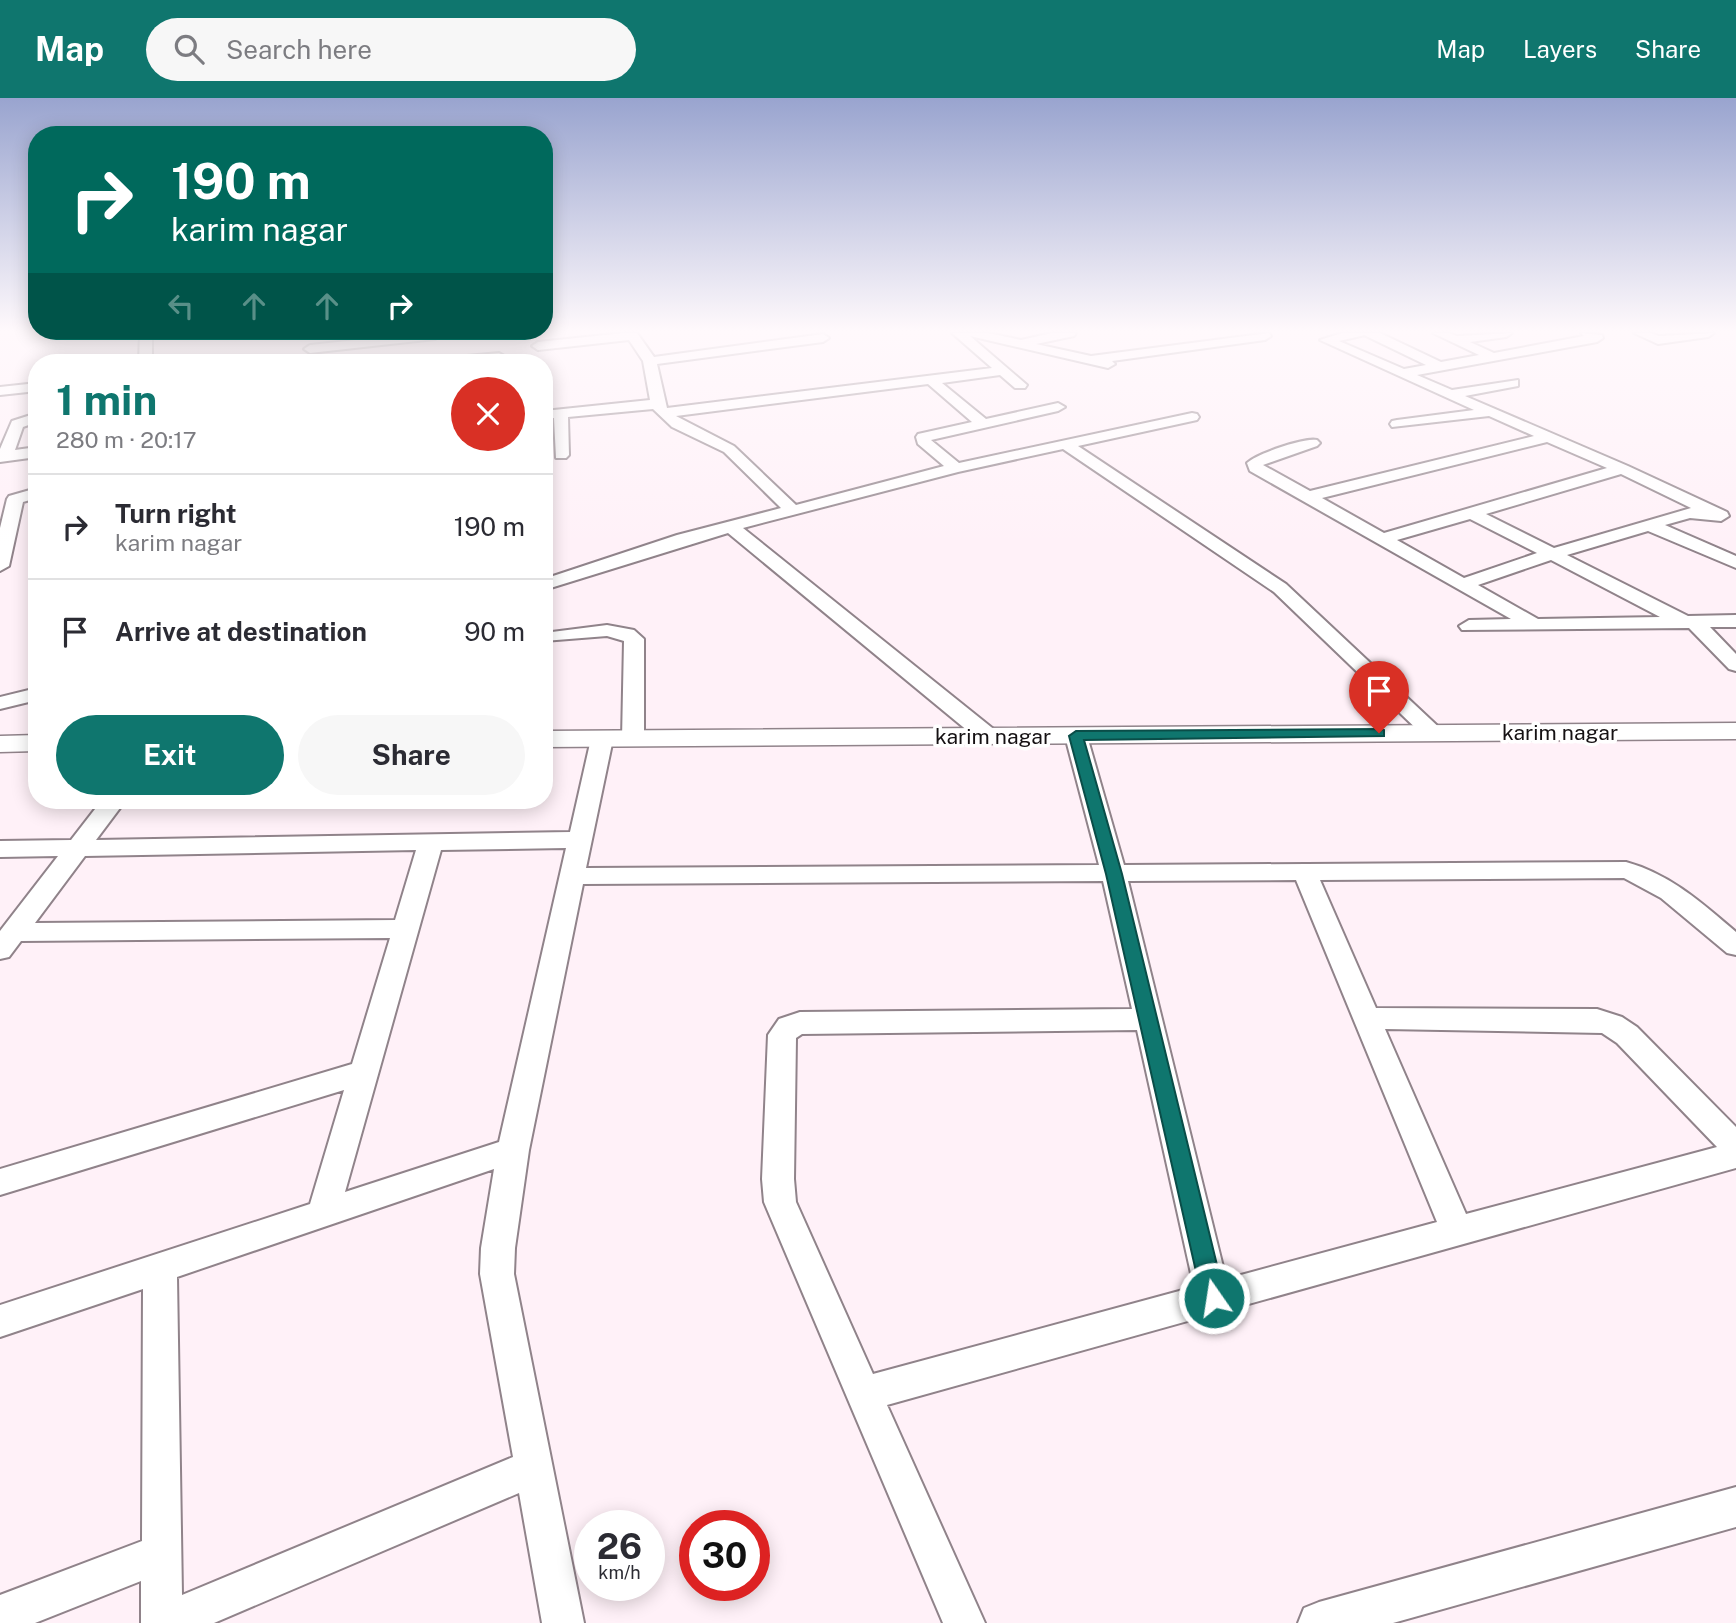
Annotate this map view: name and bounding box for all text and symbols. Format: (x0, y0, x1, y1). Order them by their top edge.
search box (146, 18, 636, 81)
text: Map (35, 30, 104, 68)
icon: search (170, 30, 208, 68)
text: Search here (226, 34, 372, 65)
text: Map (1436, 35, 1485, 63)
text: Layers (1523, 35, 1597, 63)
text: Share (1635, 35, 1701, 63)
text: 190 m (171, 152, 311, 210)
icon: right (56, 154, 147, 245)
text: karim nagar (171, 211, 348, 248)
icon: left (162, 287, 200, 325)
icon: ahead (235, 287, 273, 325)
icon: ahead (308, 287, 346, 325)
icon: right (381, 287, 419, 325)
text: 1 min (56, 375, 157, 424)
button: close (451, 377, 525, 451)
text: 280 m · 20:17 (56, 426, 196, 453)
text: Turn right (115, 498, 237, 529)
icon: right (56, 508, 94, 546)
text: 190 m (454, 511, 525, 542)
text: karim nagar (115, 529, 242, 556)
icon: arrive (56, 613, 94, 651)
text: Arrive at destination (115, 616, 367, 647)
text: 90 m (464, 616, 525, 647)
pin (1349, 661, 1409, 733)
icon: arrive (1360, 672, 1398, 710)
button: Exit (56, 715, 284, 795)
button: Share (298, 715, 525, 795)
street label: karim nagar (1502, 720, 1618, 745)
street label: karim nagar (935, 724, 1051, 749)
position arrow (1177, 1261, 1251, 1335)
speed limit sign: 30 (679, 1510, 770, 1601)
text: 26 (597, 1526, 642, 1567)
text: km/h (598, 1562, 641, 1583)

